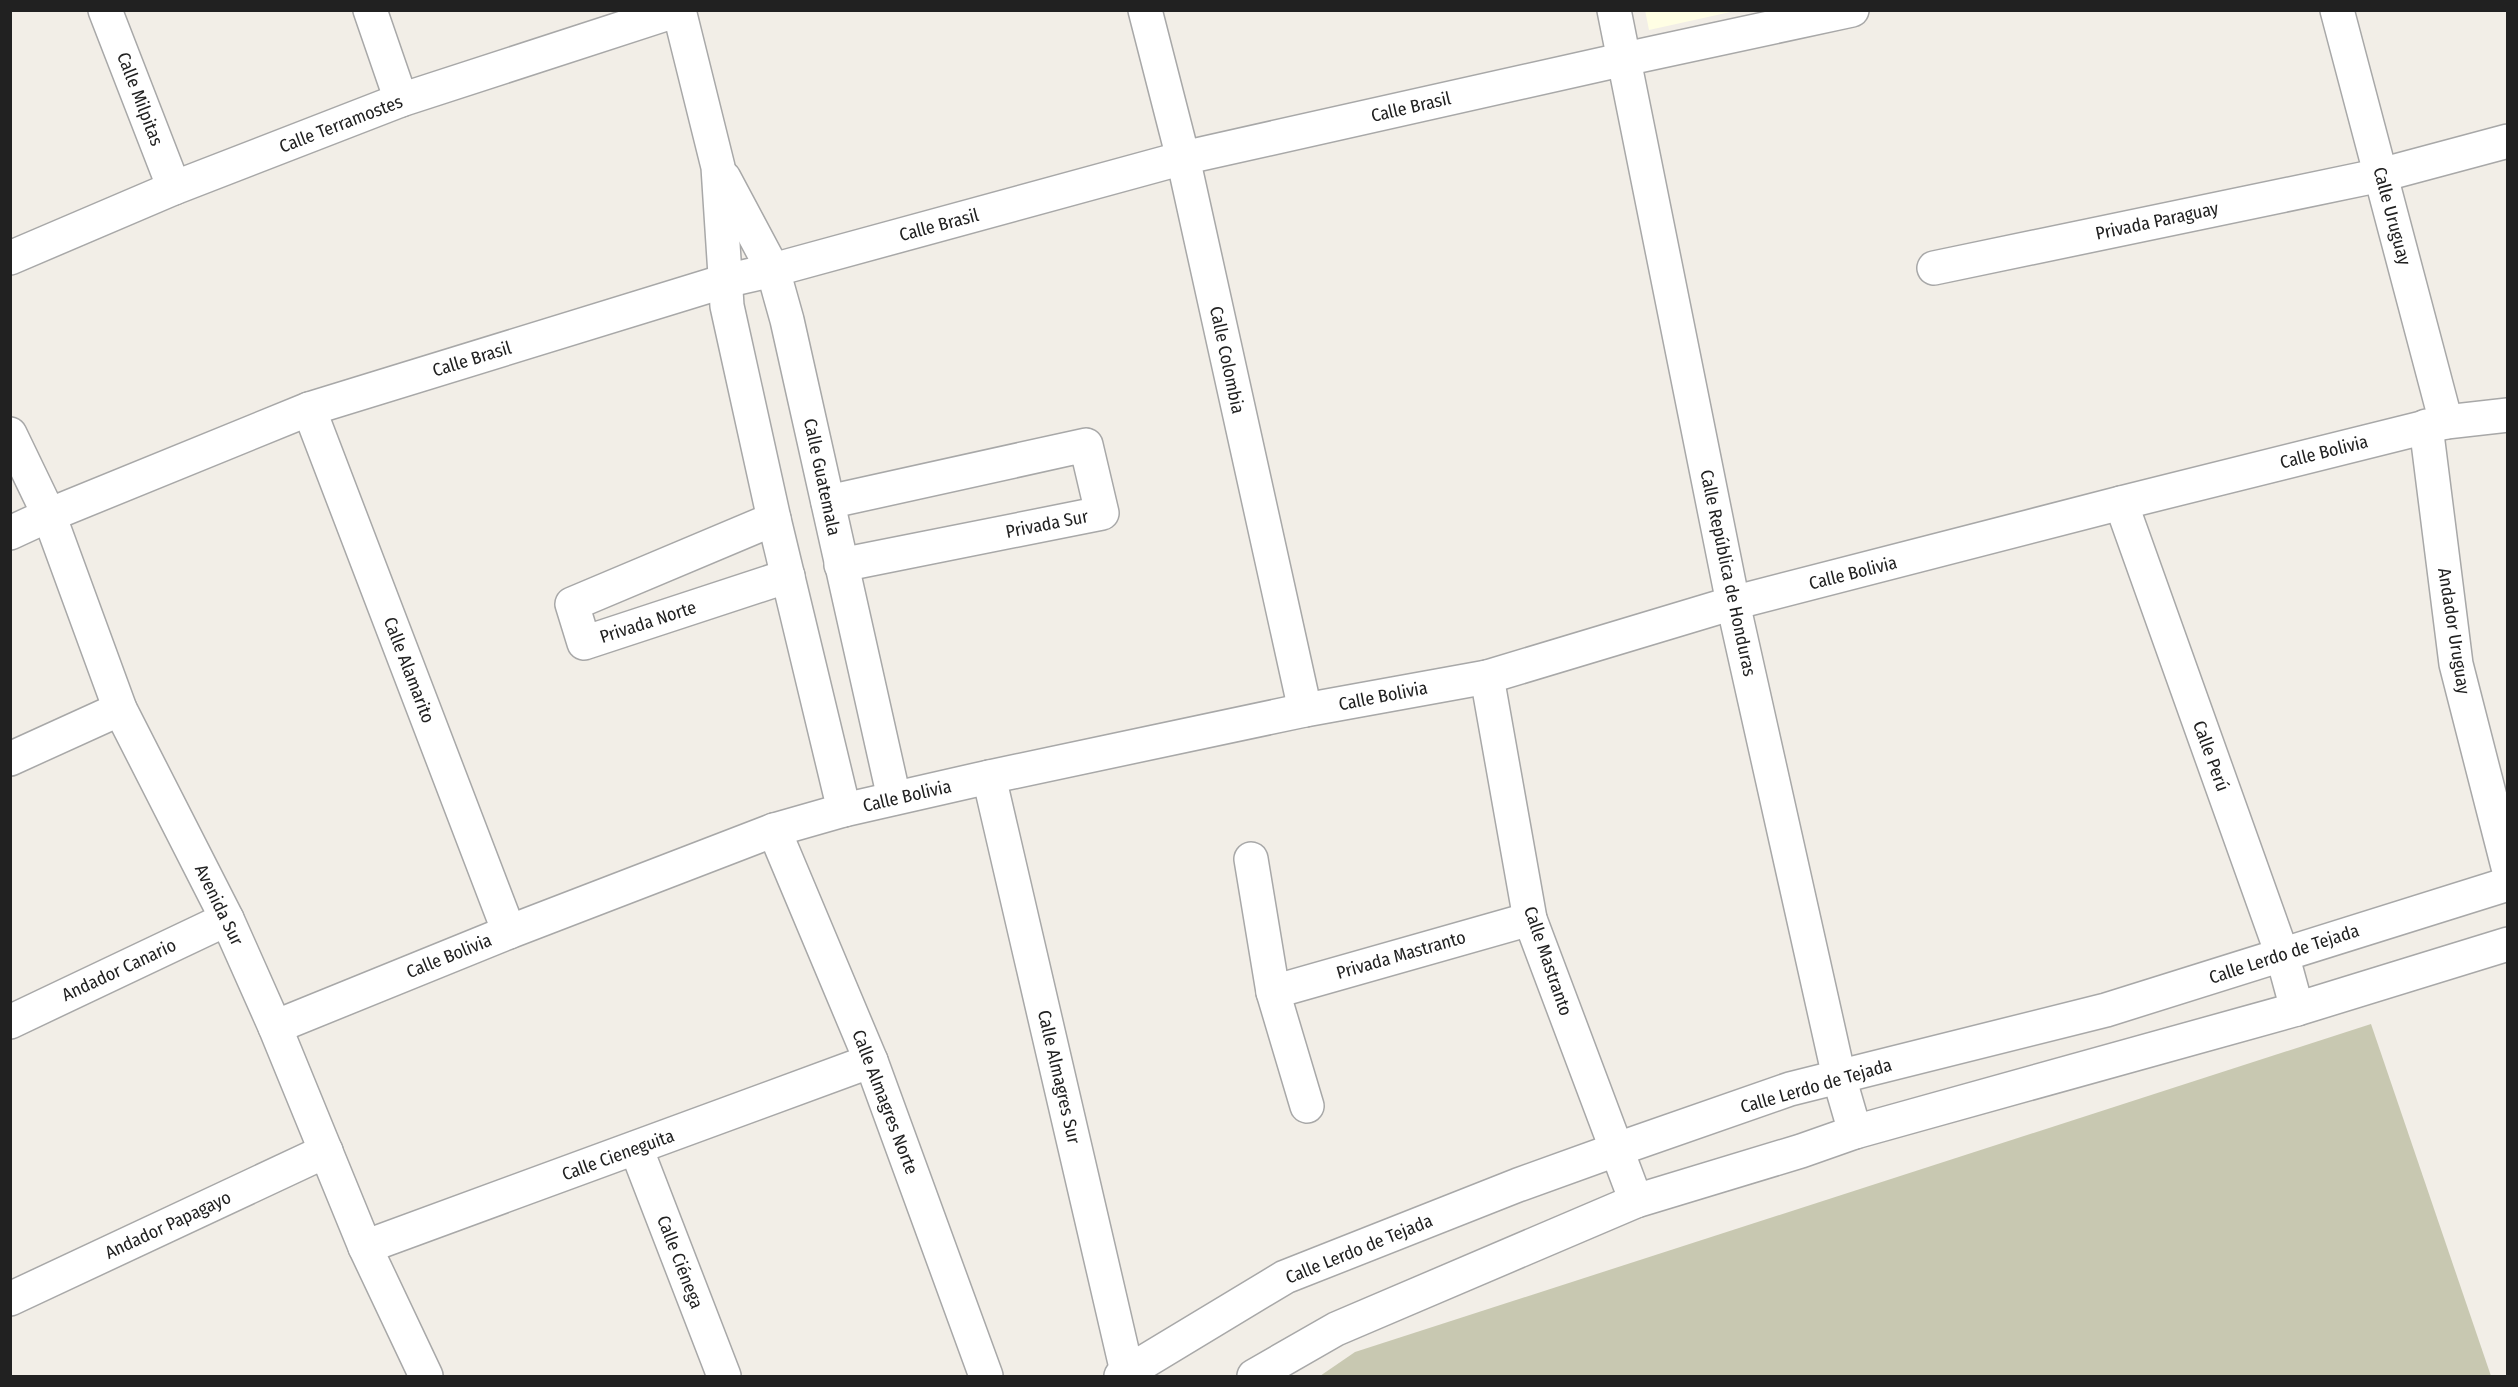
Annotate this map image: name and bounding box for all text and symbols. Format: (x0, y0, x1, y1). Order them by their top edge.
street label: Calle Milpitas (112, 49, 168, 149)
street label: Calle Brasil (1369, 87, 1453, 127)
street label: Calle Terramostes (276, 90, 406, 158)
street label: Calle Uruguay (2368, 165, 2416, 267)
street label: Privada Paraguay (2094, 197, 2220, 245)
street label: Calle Brasil (897, 204, 981, 246)
street label: Calle Colombia (1205, 304, 1249, 416)
street label: Calle Brasil (430, 337, 514, 381)
street label: Calle Guatemala (799, 416, 845, 538)
street label: Calle Bolivia (2278, 430, 2371, 474)
street label: Calle República de Honduras (1695, 468, 1761, 679)
street label: Privada Sur (1004, 505, 1091, 543)
street label: Calle Bolivia (1807, 551, 1900, 595)
street label: Andador Uruguay (2433, 566, 2475, 696)
street label: Privada Norte (597, 596, 699, 648)
street label: Calle Alamarito (379, 614, 439, 726)
street label: Calle Bolivia (1337, 677, 1430, 715)
street label: Calle Perú (2188, 718, 2234, 794)
street label: Calle Bolivia (861, 775, 954, 817)
street label: Avenida Sur (190, 861, 248, 950)
street label: Calle Mastranto (1519, 903, 1577, 1019)
street label: Calle Lerdo de Tejada (2206, 919, 2362, 989)
street label: Privada Mastranto (1334, 926, 1468, 984)
street label: Calle Bolivia (403, 929, 495, 983)
street label: Andador Canario (58, 934, 180, 1006)
street label: Calle Almagres Sur (1033, 1008, 1085, 1147)
street label: Calle Almagres Norte (847, 1027, 923, 1177)
street label: Calle Lerdo de Tejada (1738, 1054, 1894, 1118)
street label: Calle Cieneguita (559, 1124, 677, 1185)
street label: Andador Papagayo (101, 1186, 235, 1264)
street label: Calle Lerdo de Tejada (1282, 1209, 1436, 1289)
street label: Calle Ciénega (652, 1212, 708, 1312)

